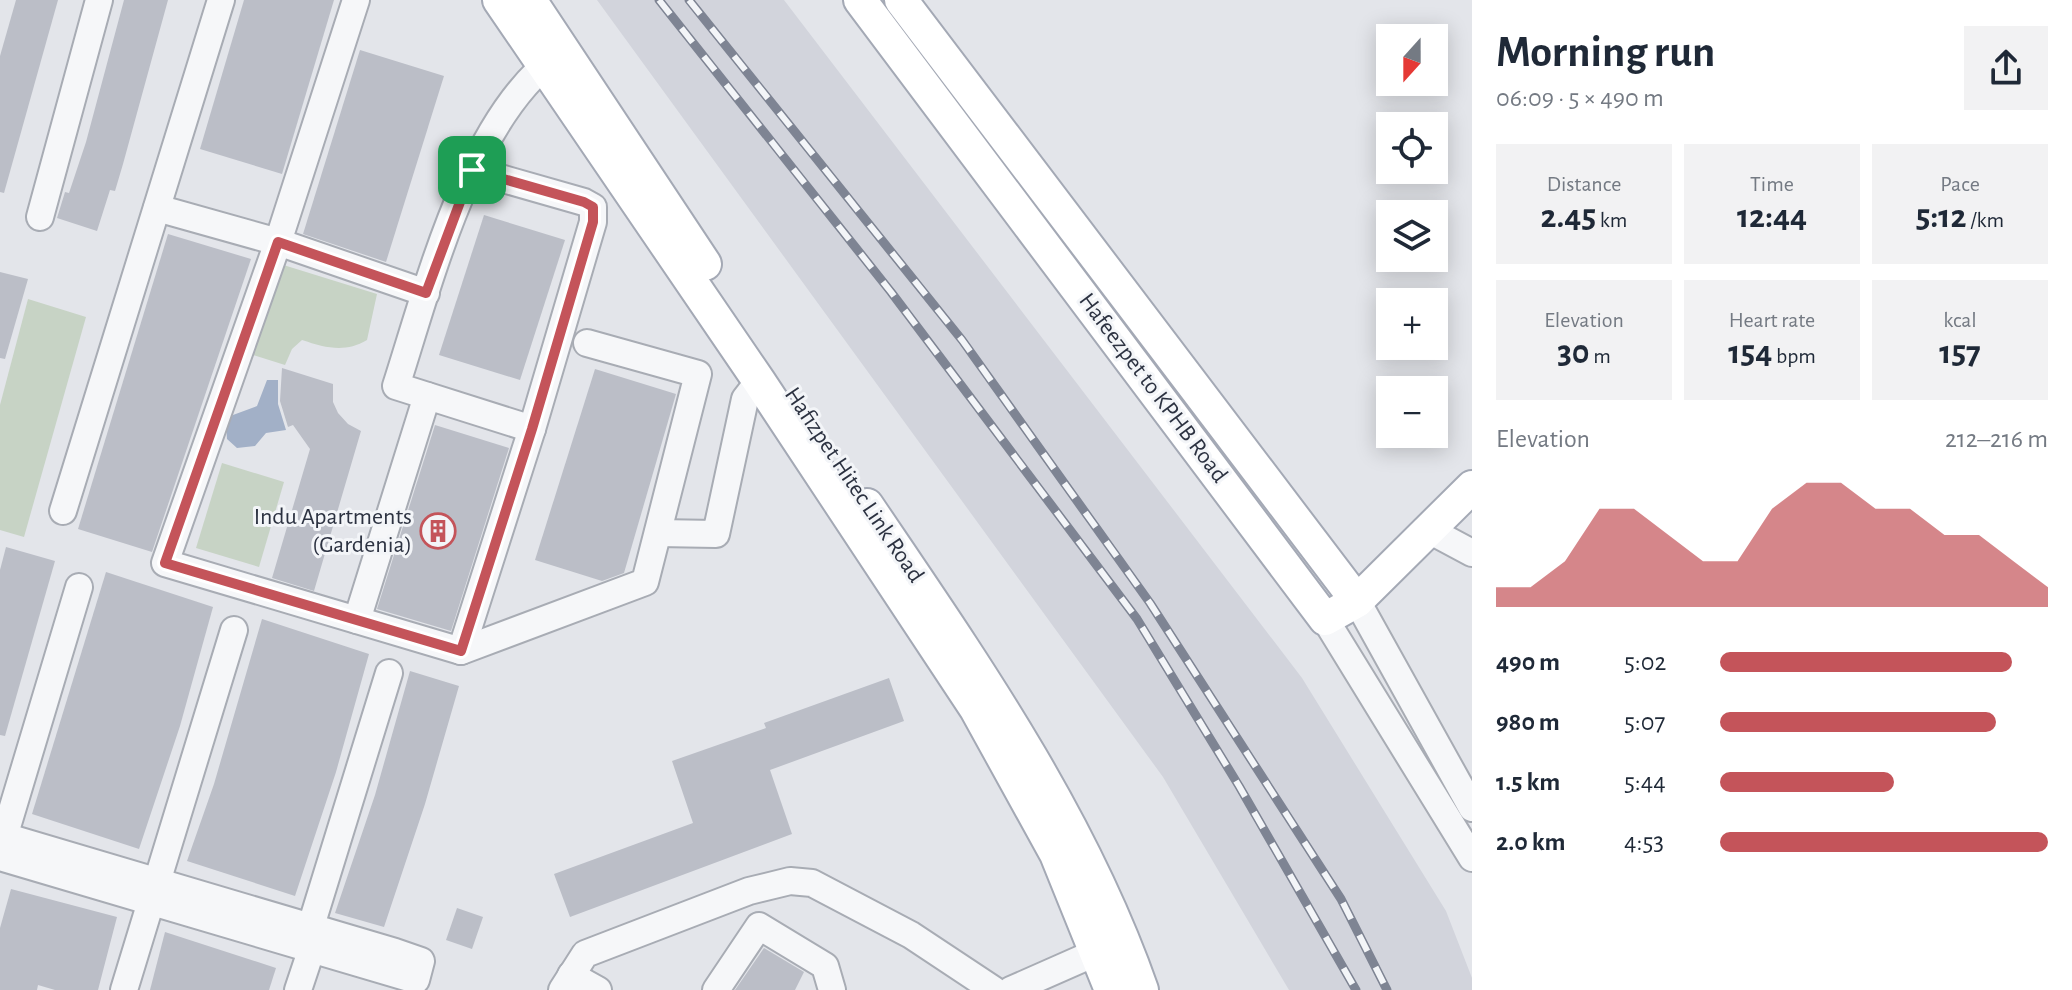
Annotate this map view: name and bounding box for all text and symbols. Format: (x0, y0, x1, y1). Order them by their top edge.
north arrow (1376, 24, 1448, 96)
map controls (1376, 24, 1448, 448)
button: share (1964, 26, 2048, 110)
text: Morning run (1496, 31, 1715, 75)
text: 06:09 · 5 × 490 m (1496, 85, 1664, 111)
button: locate (1376, 112, 1448, 184)
pin (438, 136, 506, 204)
icon: arrive (450, 148, 494, 192)
text: Distance (1547, 173, 1621, 195)
text: Time (1750, 173, 1794, 195)
text: Pace (1940, 173, 1980, 195)
button: layers (1376, 200, 1448, 272)
text: 2.45 (1541, 200, 1596, 234)
text: 12:44 (1737, 200, 1807, 234)
text: 5:12 (1916, 200, 1967, 234)
text: km (1596, 209, 1627, 231)
text: /km (1967, 209, 2004, 231)
button: + (1376, 288, 1448, 360)
street label: Hafeezpet to KPHB Road (1074, 289, 1232, 487)
text: Elevation (1544, 309, 1624, 331)
text: Heart rate (1729, 309, 1815, 331)
text: kcal (1943, 309, 1977, 331)
text: 30 (1557, 336, 1590, 370)
text: 154 (1728, 336, 1772, 370)
text: 157 (1939, 336, 1981, 370)
text: m (1590, 345, 1611, 367)
text: bpm (1772, 345, 1816, 367)
button: − (1376, 376, 1448, 448)
street label: Hafizpet Hitec Link Road (780, 383, 928, 587)
text: Elevation (1496, 426, 1590, 452)
text: 212–216 m (1945, 426, 2048, 452)
place label: Indu Apartments (Gardenia) (254, 505, 412, 557)
building icon: Indu Apartments (Gardenia) (419, 512, 457, 550)
text: 490 m (1496, 649, 1560, 675)
text: 5:02 (1624, 649, 1666, 675)
text: 980 m (1496, 709, 1560, 735)
text: 5:07 (1624, 709, 1665, 735)
text: 1.5 km (1496, 769, 1560, 795)
text: 5:44 (1624, 769, 1666, 795)
text: 2.0 km (1496, 829, 1566, 855)
text: 4:53 (1624, 829, 1664, 855)

